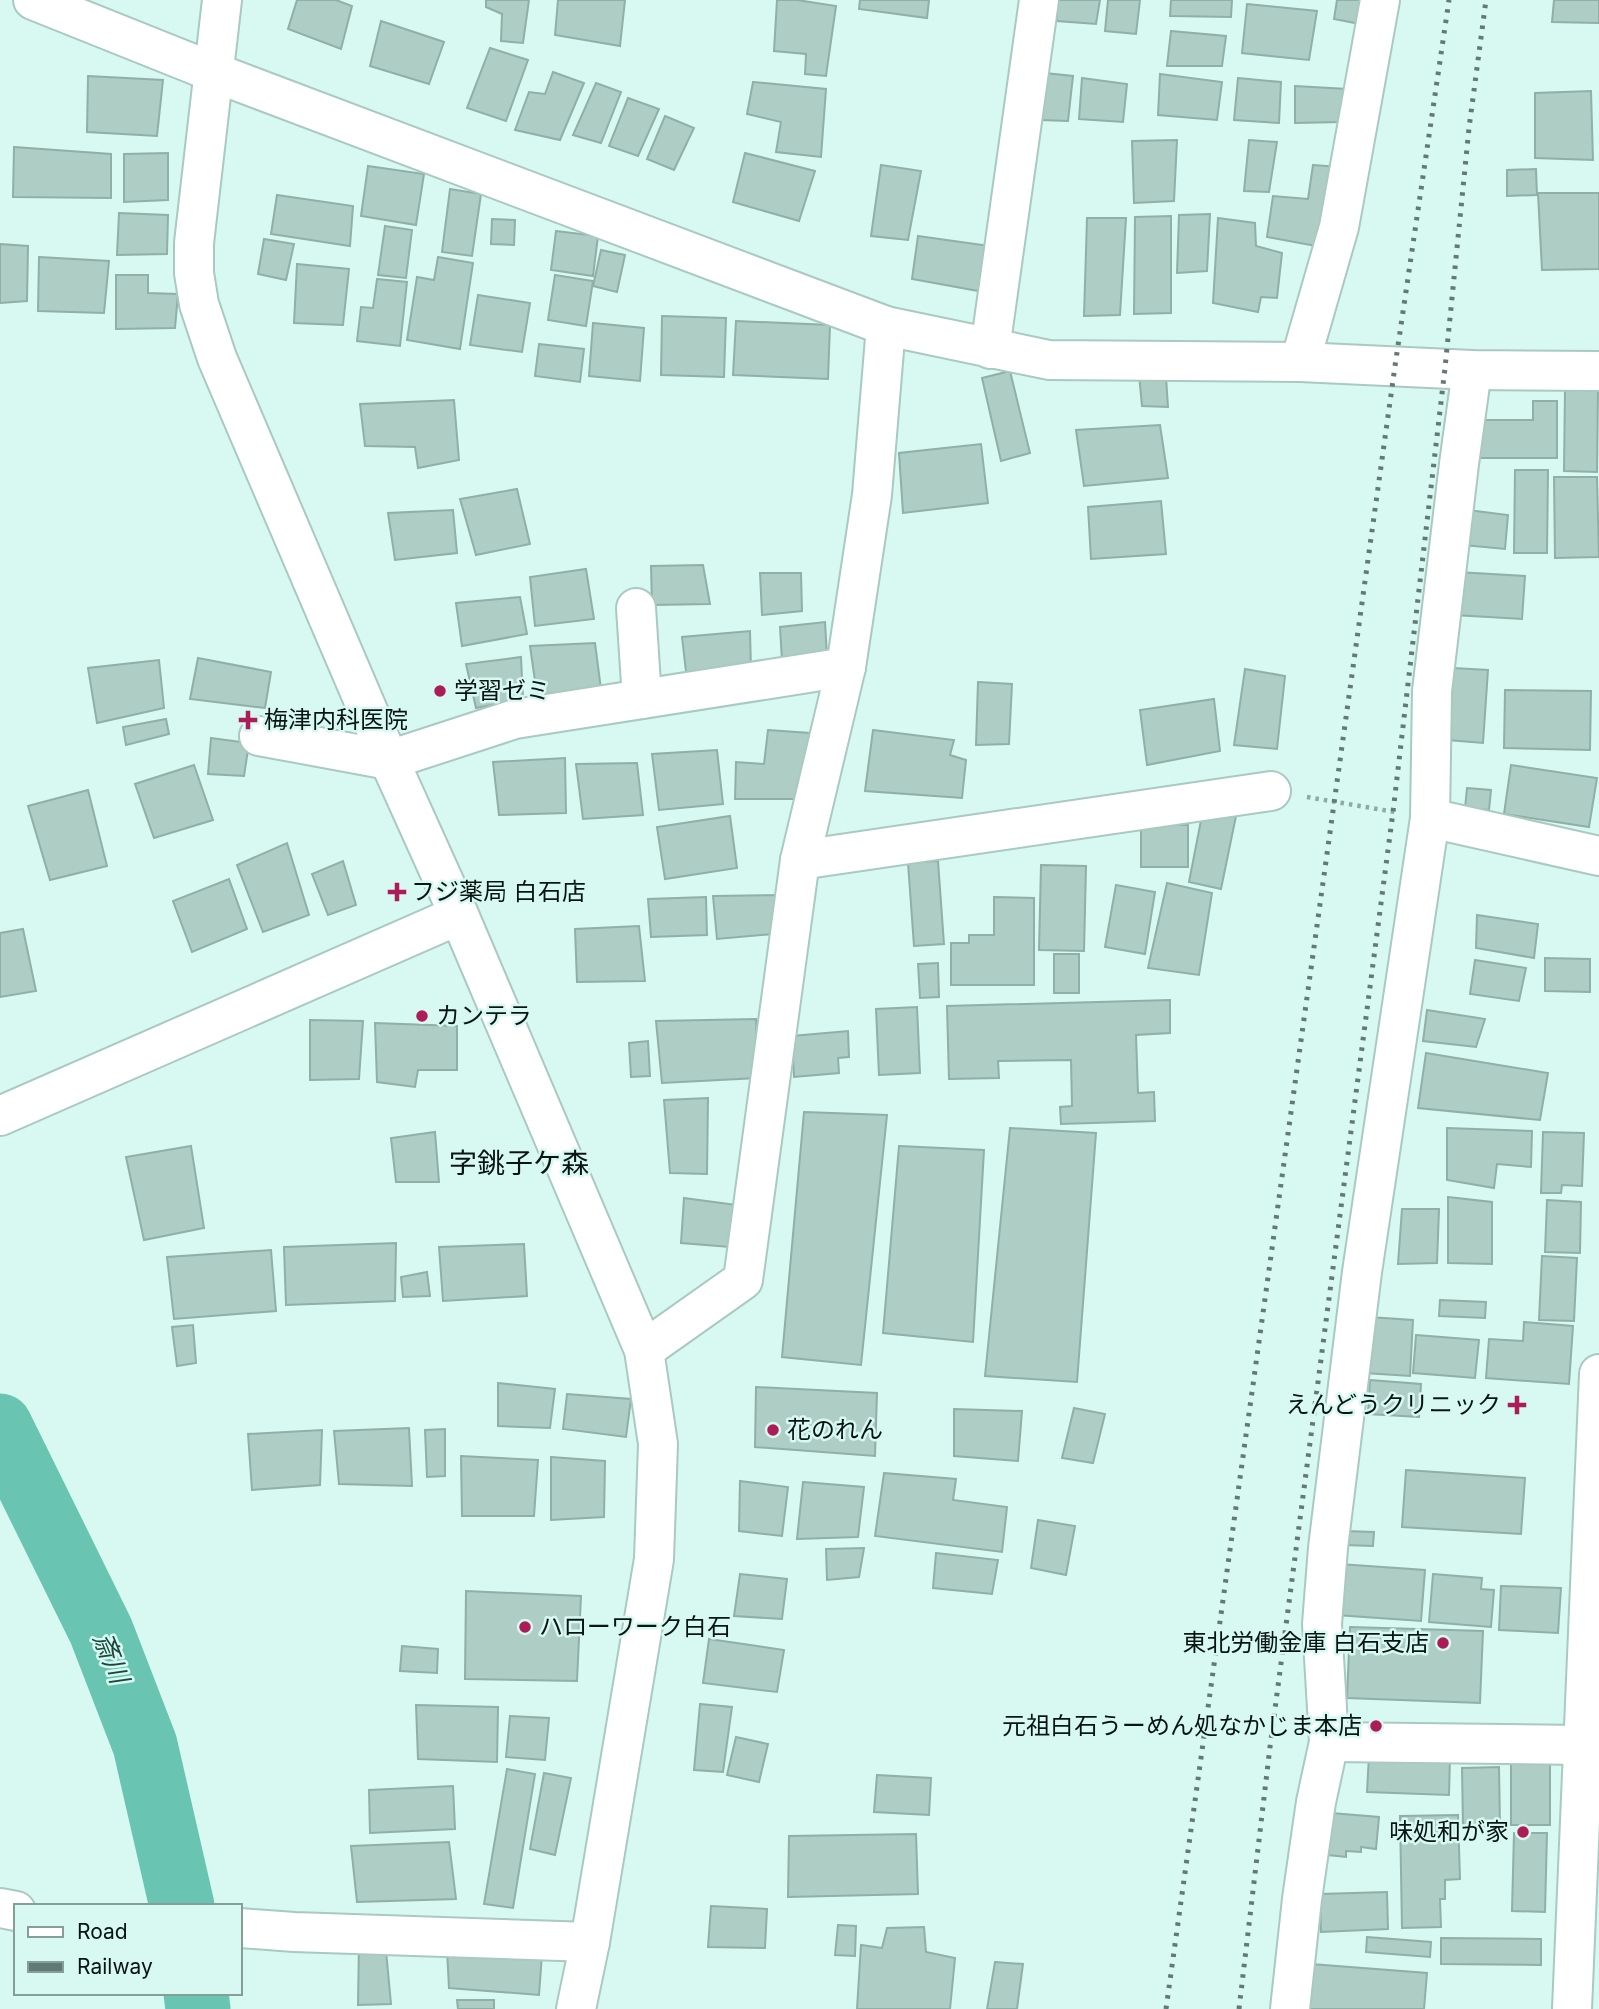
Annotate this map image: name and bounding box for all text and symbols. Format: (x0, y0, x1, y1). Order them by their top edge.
place label: 学習ゼミ (454, 676, 550, 705)
marker: 学習ゼミ (432, 683, 448, 699)
place label: 梅津内科医院 (264, 705, 408, 734)
marker: 梅津内科医院 (238, 710, 258, 730)
place label: フジ薬局 白石店 (411, 877, 586, 906)
marker: フジ薬局 白石店 (389, 884, 405, 900)
place label: カンテラ (436, 1001, 532, 1030)
marker: カンテラ (414, 1008, 430, 1024)
district label: 字銚子ケ森 (449, 1146, 589, 1180)
place label: えんどうクリニック (1286, 1390, 1501, 1419)
marker: えんどうクリニック (1507, 1395, 1527, 1415)
place label: 花のれん (787, 1415, 883, 1444)
marker: 花のれん (765, 1422, 781, 1438)
place label: ハローワーク白石 (539, 1612, 731, 1641)
marker: ハローワーク白石 (517, 1619, 533, 1635)
water label: 斎川 (87, 1628, 137, 1691)
place label: 東北労働金庫 白石支店 (1182, 1628, 1429, 1657)
marker: 東北労働金庫 白石支店 (1435, 1635, 1451, 1651)
place label: 元祖白石うーめん処なかじま本店 (1002, 1711, 1362, 1740)
marker: 元祖白石うーめん処なかじま本店 (1368, 1718, 1384, 1734)
place label: 味処和が家 (1389, 1817, 1509, 1846)
marker: 味処和が家 (1515, 1824, 1531, 1840)
legend (14, 1904, 242, 1995)
text: Road (77, 1919, 128, 1944)
text: Railway (77, 1954, 153, 1979)

